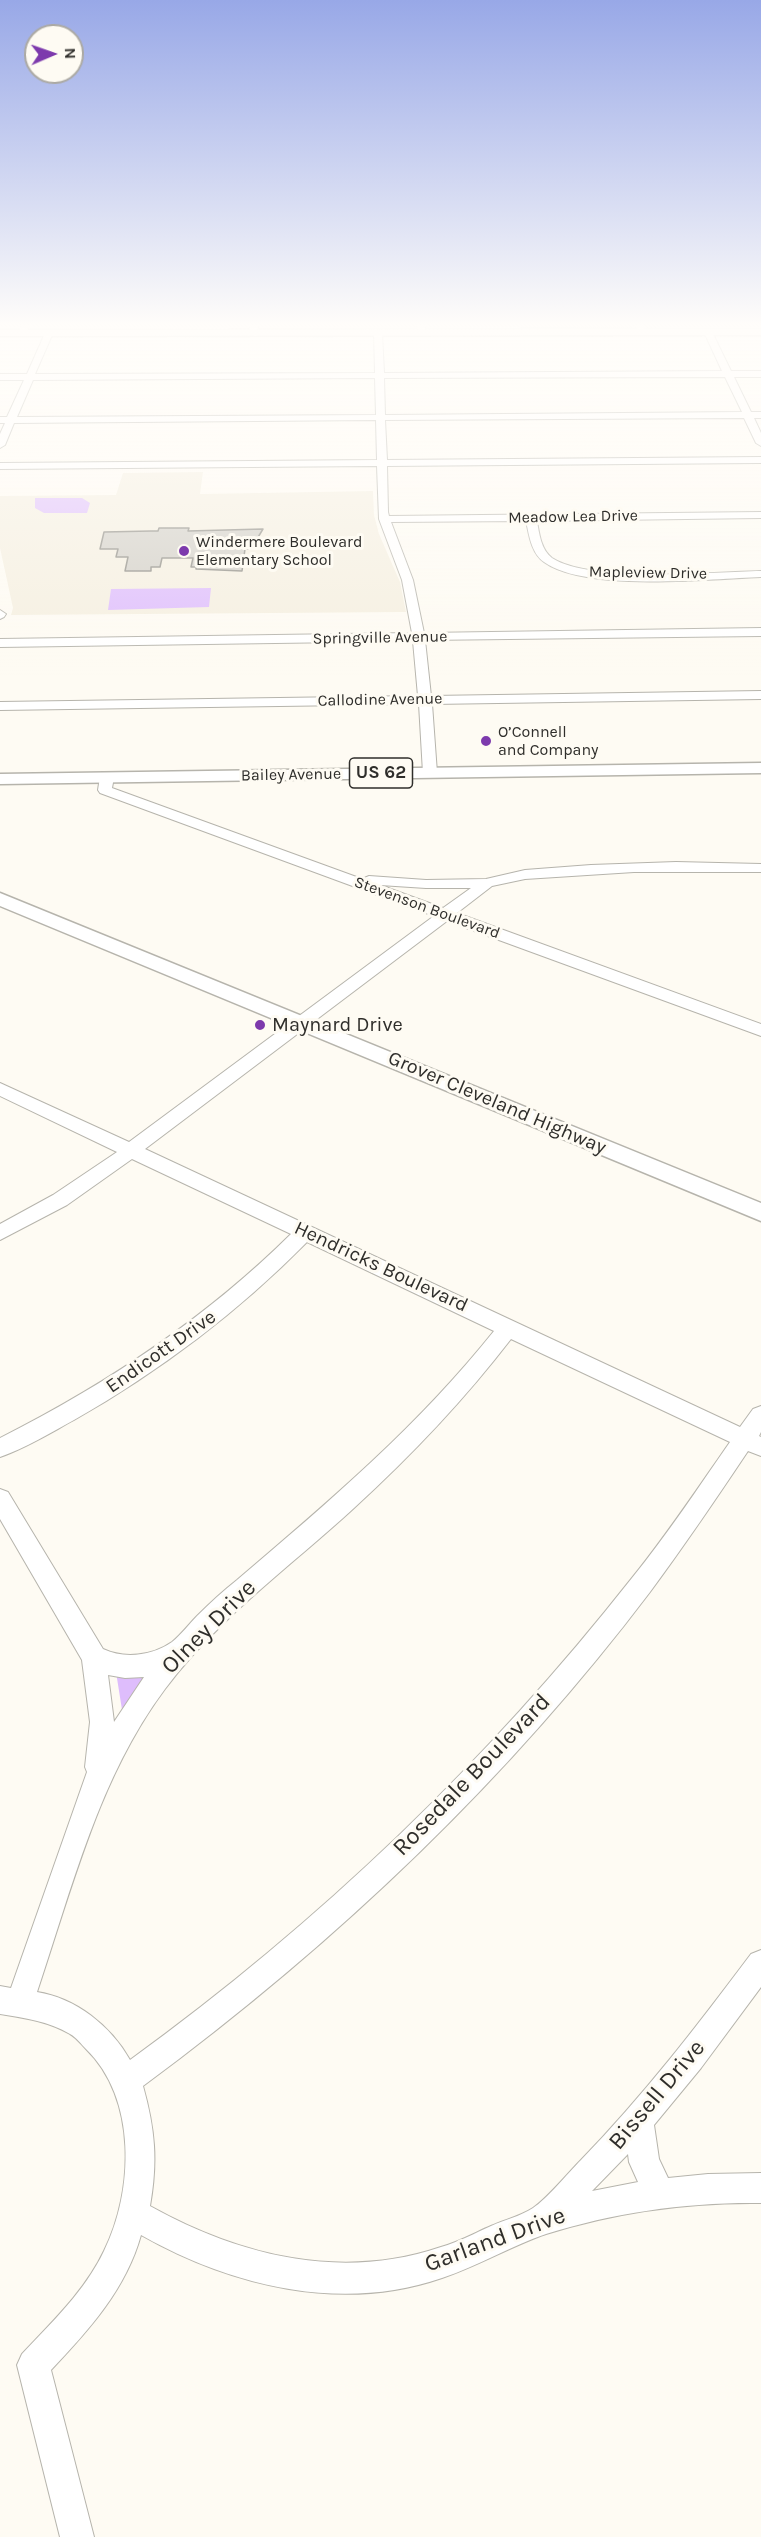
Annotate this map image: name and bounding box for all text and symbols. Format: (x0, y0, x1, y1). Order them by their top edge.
north arrow (24, 24, 84, 84)
text: N (61, 47, 80, 59)
street label: Meadow Lea Drive (508, 506, 638, 528)
place label: Windermere Boulevard Elementary School (196, 532, 362, 570)
marker: Windermere Boulevard Elementary School (177, 544, 191, 558)
street label: Mapleview Drive (589, 562, 707, 584)
street label: Springville Avenue (312, 627, 448, 649)
street label: Callodine Avenue (317, 689, 443, 711)
place label: O’Connell and Company (498, 722, 599, 760)
marker: O’Connell and Company (479, 734, 493, 748)
road number: US 62 (350, 758, 412, 788)
street label: Bailey Avenue (241, 765, 341, 785)
street label: Stevenson Boulevard (352, 873, 502, 943)
place label: Maynard Drive (272, 1013, 403, 1037)
marker: Maynard Drive (253, 1018, 267, 1032)
street label: Grover Cleveland Highway (384, 1046, 610, 1160)
street label: Hendricks Boulevard (290, 1216, 472, 1318)
street label: Endicott Drive (101, 1305, 221, 1399)
street label: Olney Drive (156, 1574, 262, 1680)
street label: Rosedale Boulevard (387, 1688, 557, 1862)
street label: Bissell Drive (603, 2034, 711, 2156)
street label: Garland Drive (421, 2201, 569, 2279)

